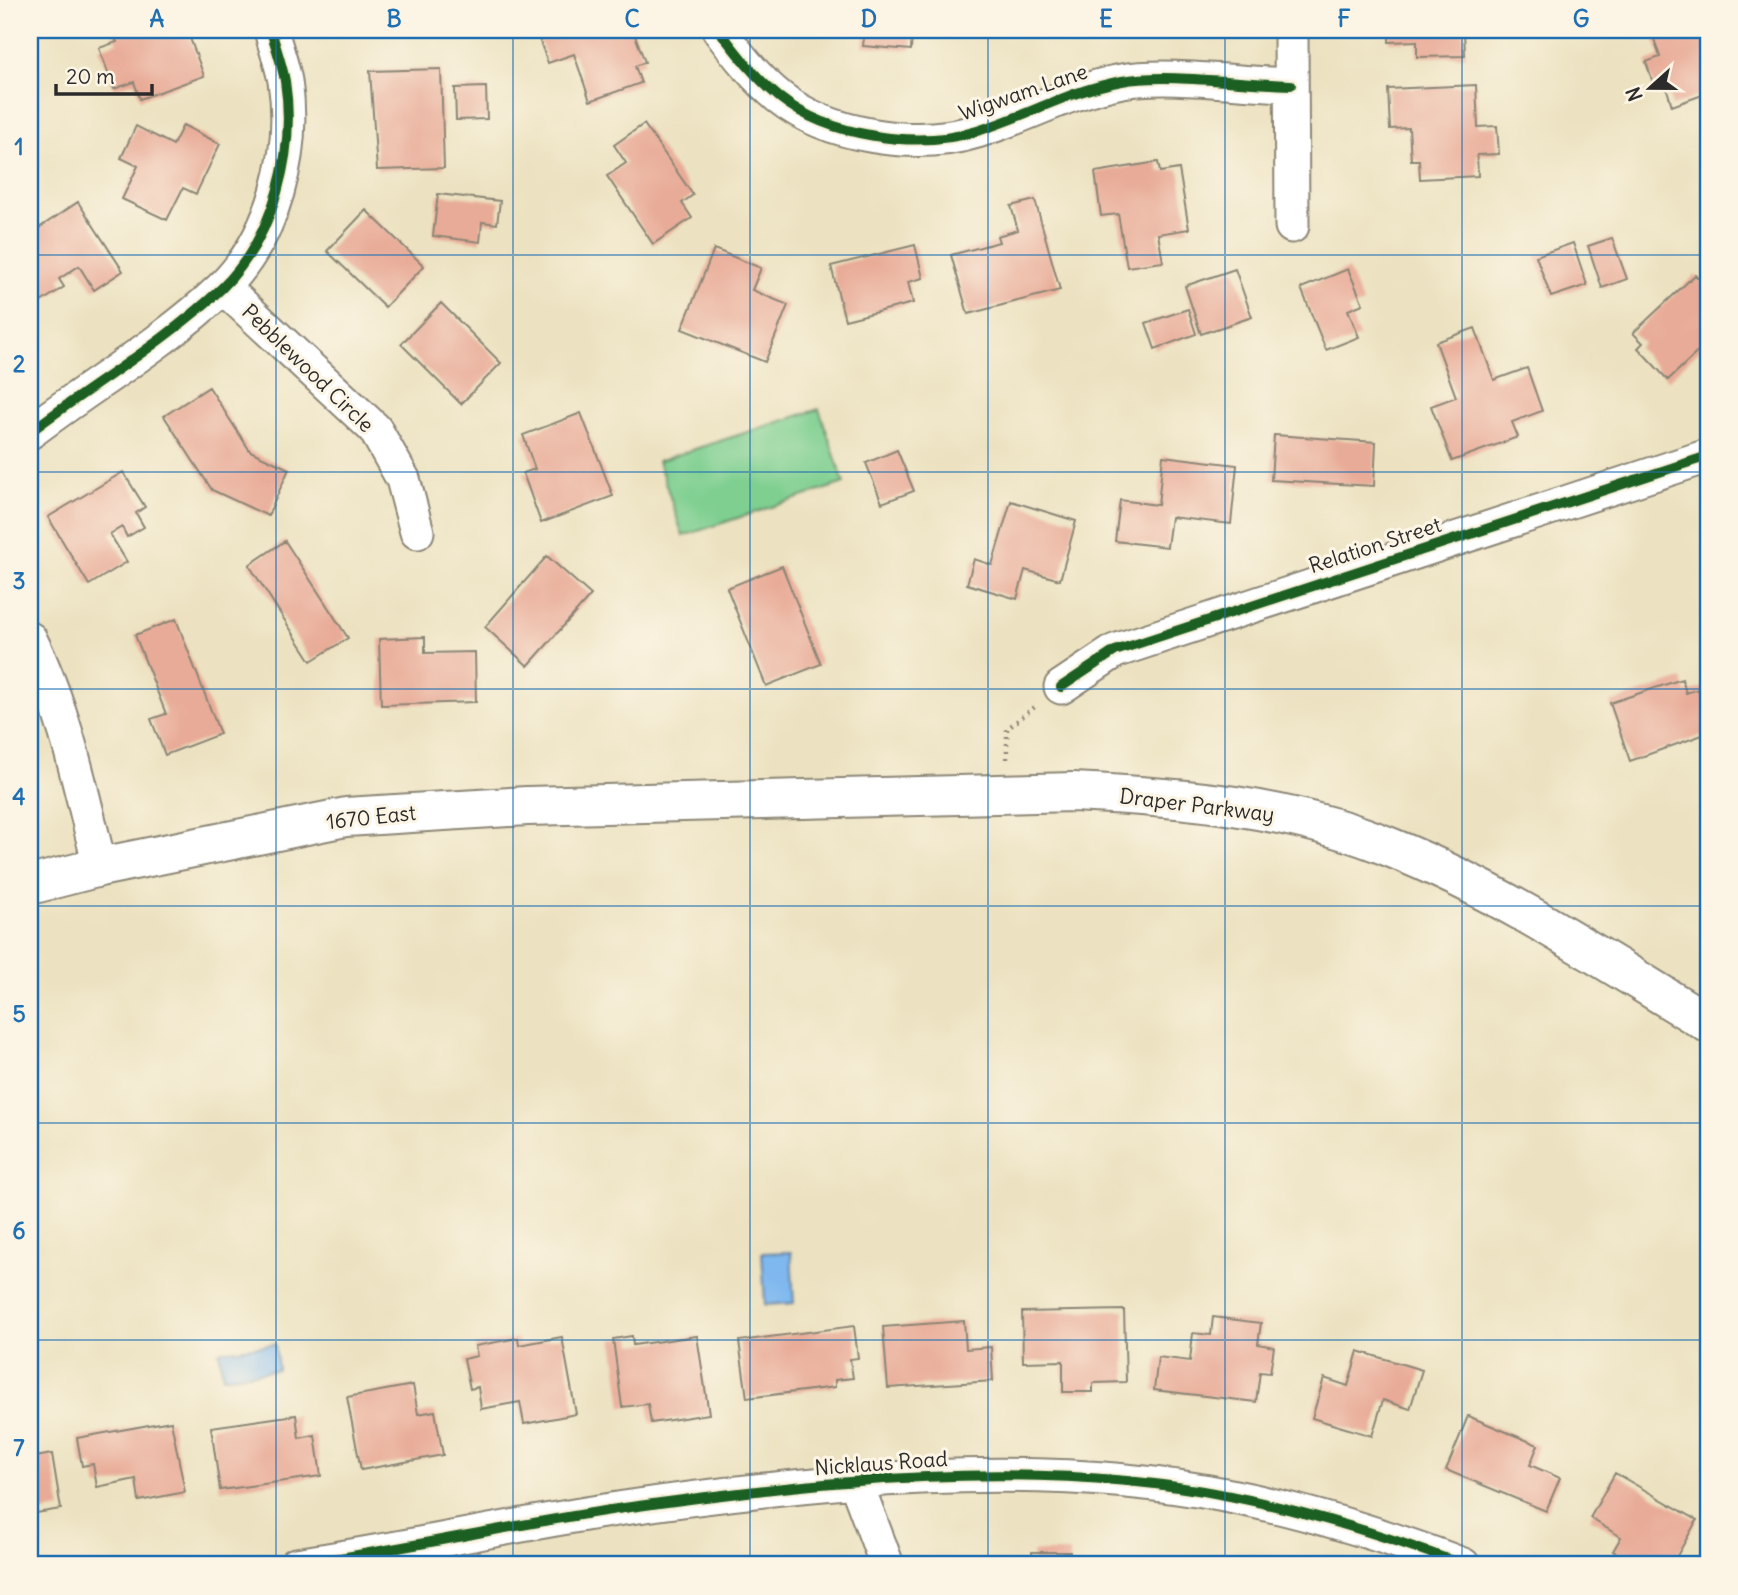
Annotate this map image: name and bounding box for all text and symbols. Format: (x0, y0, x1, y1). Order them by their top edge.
text: A (150, 4, 165, 33)
text: B (386, 4, 402, 33)
text: C (624, 4, 640, 33)
text: D (861, 4, 877, 33)
text: E (1099, 4, 1113, 33)
text: F (1337, 4, 1351, 33)
text: G (1573, 4, 1589, 33)
scale bar (56, 52, 152, 96)
north arrow (1616, 52, 1686, 122)
street label: Wigwam Lane (955, 57, 1091, 127)
text: 20 m (66, 63, 115, 90)
text: N (1621, 84, 1648, 105)
text: 1 (14, 132, 24, 161)
street label: Pebblewood Circle (236, 298, 380, 438)
text: 2 (13, 349, 26, 378)
street label: Relation Street (1305, 511, 1445, 579)
text: 3 (12, 566, 26, 595)
text: 4 (12, 782, 26, 811)
street label: Draper Parkway (1118, 782, 1276, 828)
street label: 1670 East (325, 799, 417, 835)
text: 5 (12, 999, 26, 1028)
text: 6 (12, 1216, 26, 1245)
text: 7 (13, 1433, 25, 1462)
street label: Nicklaus Road (814, 1445, 948, 1481)

